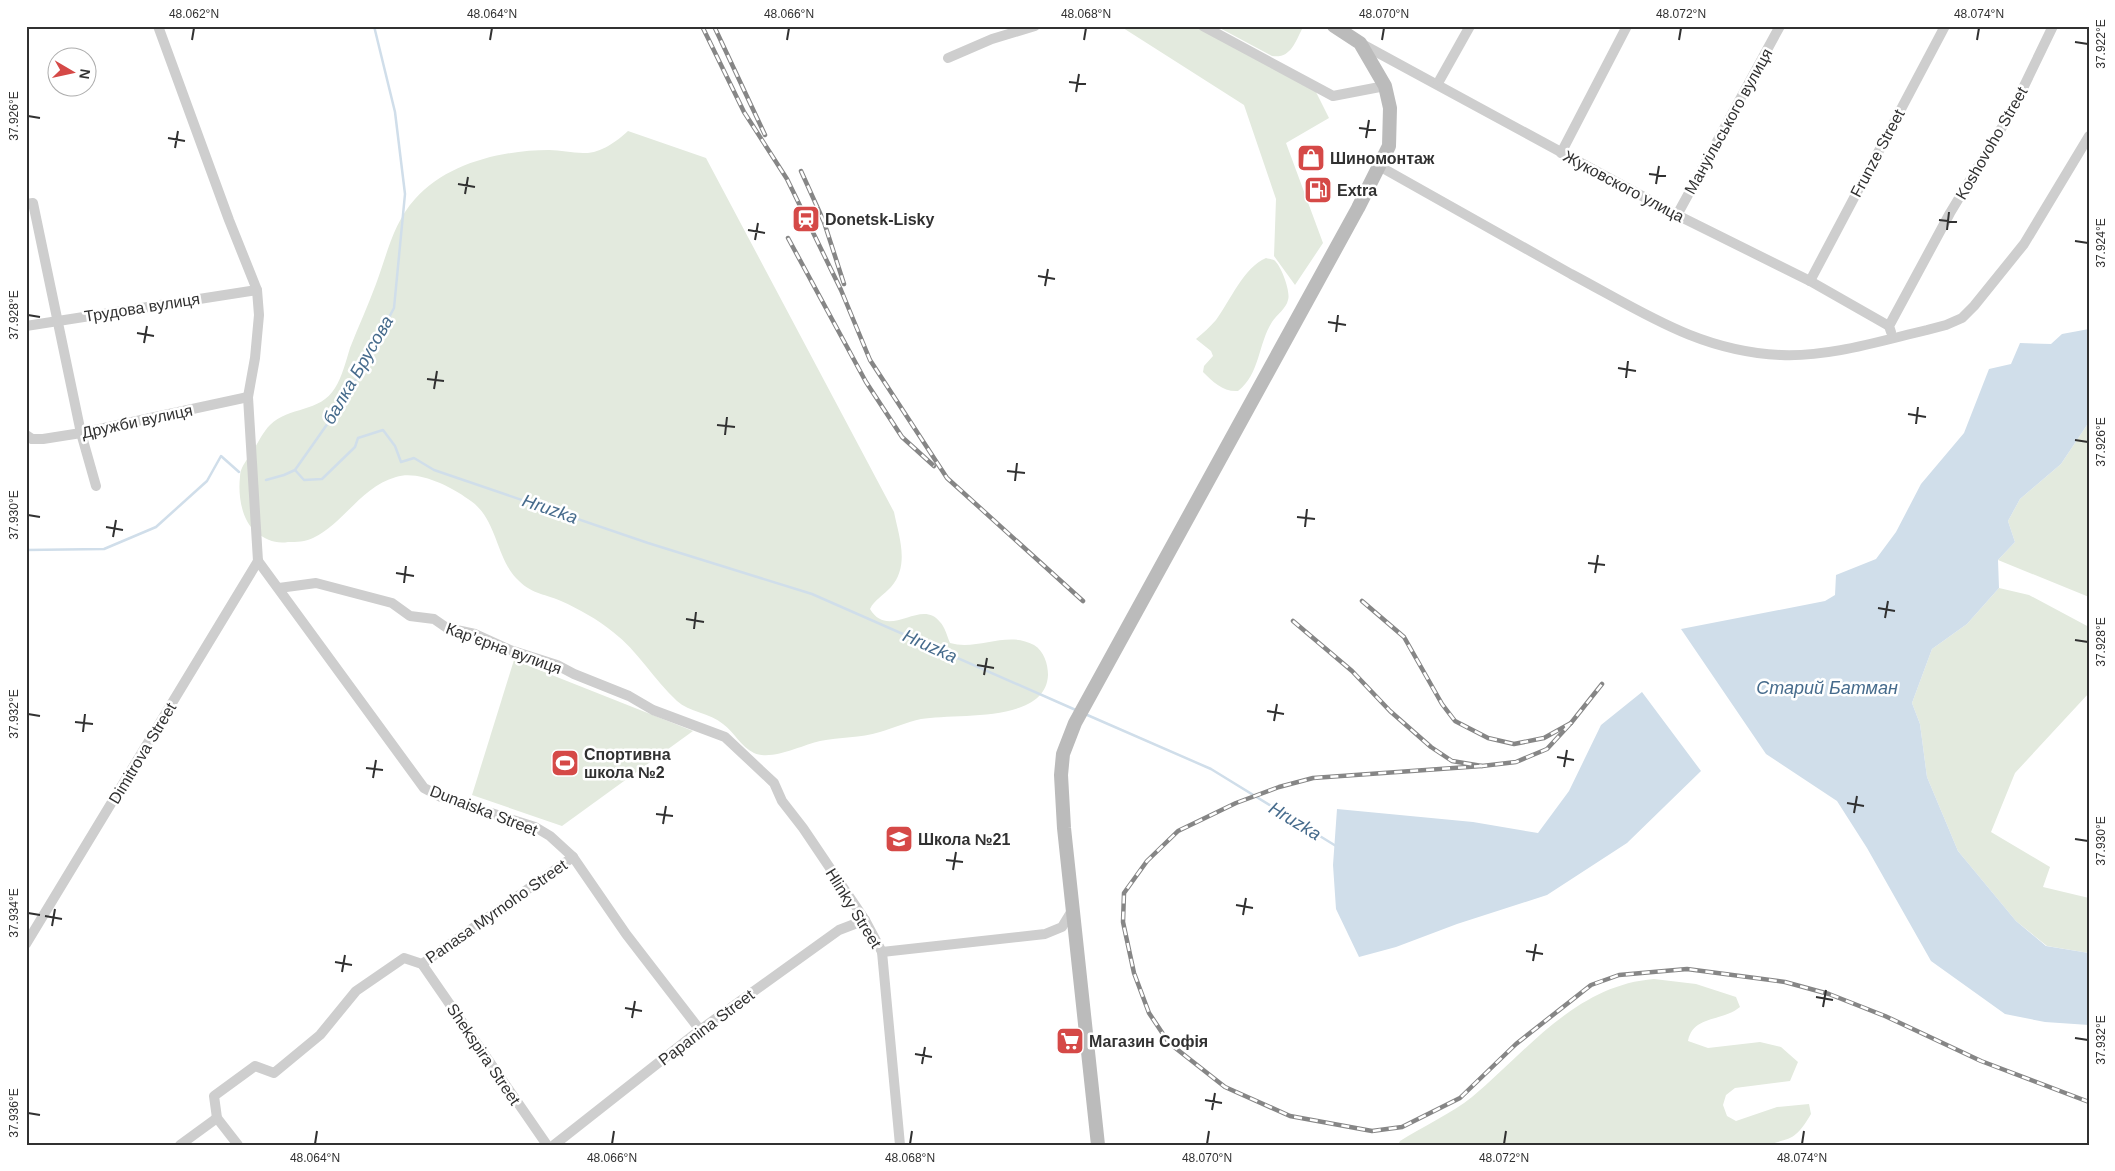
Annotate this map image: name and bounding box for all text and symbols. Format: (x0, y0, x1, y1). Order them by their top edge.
text: 48.062°N (169, 7, 219, 21)
text: 48.064°N (467, 7, 517, 21)
text: 48.066°N (764, 7, 814, 21)
text: 48.068°N (1061, 7, 1111, 21)
text: 48.070°N (1359, 7, 1409, 21)
text: 48.072°N (1656, 7, 1706, 21)
text: 48.074°N (1954, 7, 2004, 21)
text: 37.922°E (2094, 19, 2108, 69)
street label: Мануільського вулиця (1681, 46, 1776, 197)
north arrow (48, 48, 98, 98)
text: N (76, 68, 94, 80)
street label: Koshovoho Street (1952, 83, 2031, 203)
text: 37.926°E (7, 91, 21, 141)
street label: Frunze Street (1847, 106, 1908, 200)
shop icon: Шиномонтаж (1296, 143, 1326, 173)
street label: Жуковского улица (1561, 148, 1687, 225)
place label: Шиномонтаж (1330, 150, 1435, 167)
fuel station icon: Extra (1303, 175, 1333, 205)
place label: Extra (1337, 182, 1377, 199)
station icon: Donetsk-Lisky (791, 204, 821, 234)
place label: Donetsk-Lisky (825, 211, 934, 228)
text: 37.924°E (2094, 218, 2108, 268)
text: 37.928°E (7, 290, 21, 340)
street label: Трудова вулиця (83, 290, 201, 325)
water label: балка Брусова (319, 312, 397, 428)
street label: Дружби вулиця (80, 401, 194, 442)
text: 37.926°E (2094, 417, 2108, 467)
text: 37.930°E (7, 490, 21, 540)
water label: Hruzka (520, 490, 580, 528)
text: 37.928°E (2094, 617, 2108, 667)
street label: Кар’єрна вулиця (444, 620, 564, 677)
water label: Hruzka (900, 625, 960, 667)
water label: Старий Батман (1756, 678, 1898, 698)
text: 37.932°E (7, 689, 21, 739)
street label: Dimitrova Street (106, 699, 180, 807)
place label: Спортивна школа №2 (584, 746, 671, 781)
sports icon: Спортивна школа №2 (550, 748, 580, 778)
street label: Dunaiska Street (428, 782, 541, 839)
water label: Hruzka (1265, 798, 1325, 844)
text: 37.930°E (2094, 816, 2108, 866)
school or university icon: Школа №21 (884, 824, 914, 854)
place label: Школа №21 (918, 831, 1010, 848)
street label: Panasa Myrnoho Street (423, 856, 570, 967)
street label: Hlinky Street (822, 865, 885, 952)
text: 37.934°E (7, 888, 21, 938)
street label: Papanina Street (655, 986, 758, 1069)
street label: Shekspira Street (443, 1000, 524, 1109)
text: 37.932°E (2094, 1015, 2108, 1065)
supermarket icon: Магазин Софія (1055, 1026, 1085, 1056)
place label: Магазин Софія (1089, 1033, 1208, 1050)
text: 37.936°E (7, 1088, 21, 1138)
text: 48.064°N (290, 1151, 340, 1165)
text: 48.066°N (587, 1151, 637, 1165)
text: 48.068°N (885, 1151, 935, 1165)
text: 48.070°N (1182, 1151, 1232, 1165)
text: 48.072°N (1479, 1151, 1529, 1165)
text: 48.074°N (1777, 1151, 1827, 1165)

